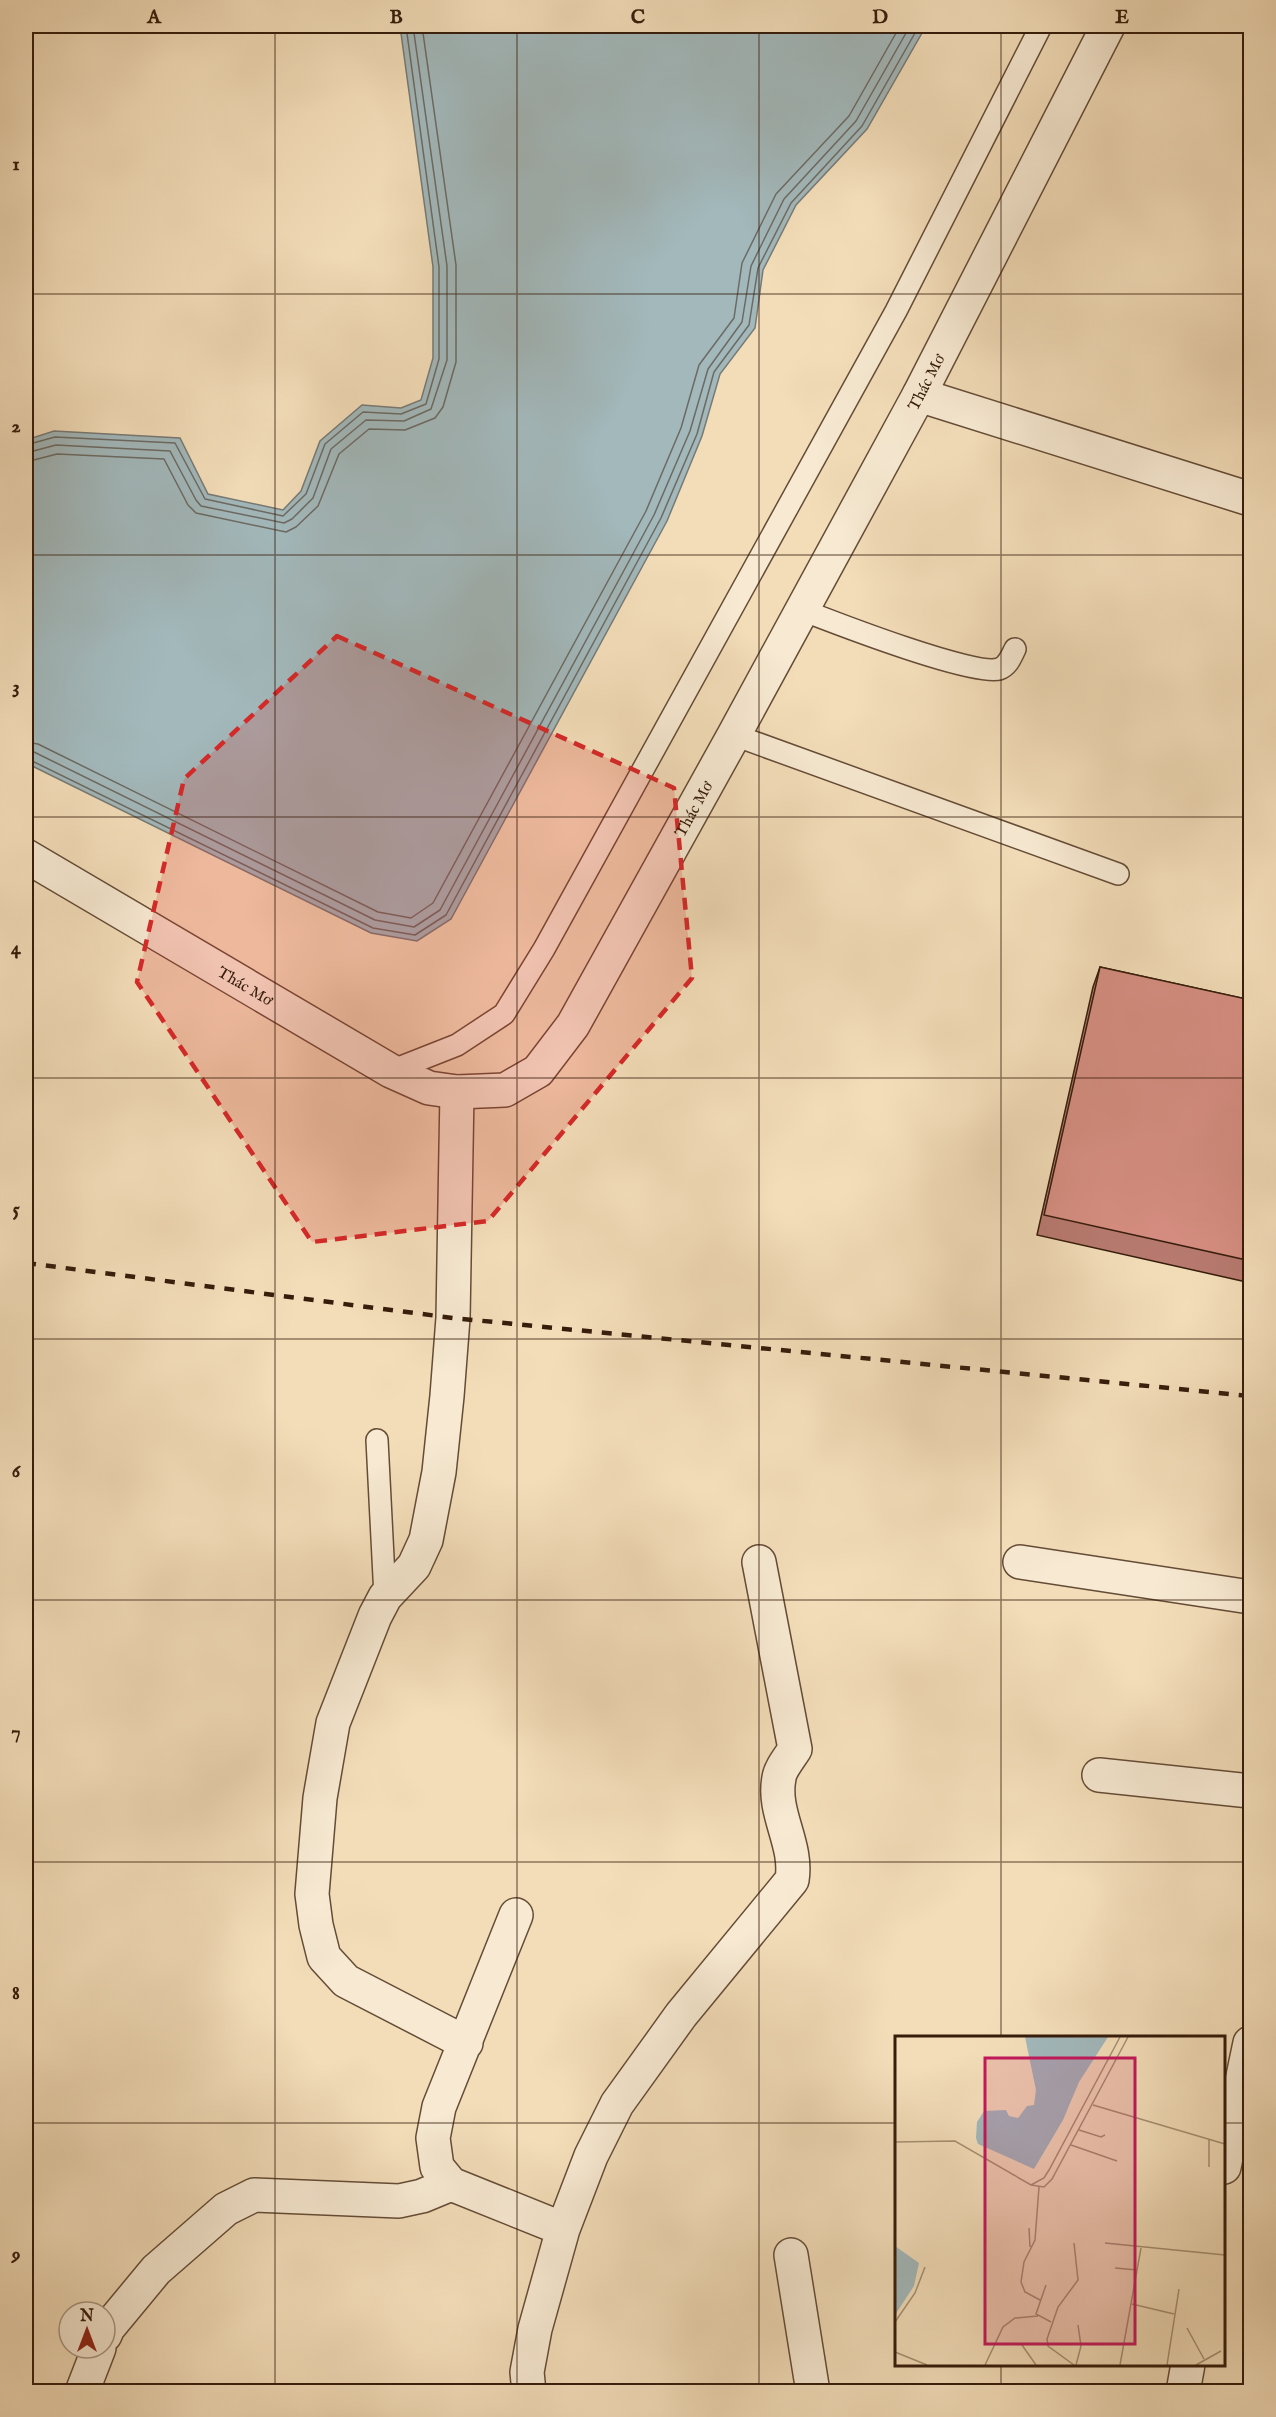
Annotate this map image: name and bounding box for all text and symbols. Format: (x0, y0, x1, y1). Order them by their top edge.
text: A (146, 5, 162, 30)
text: B (389, 5, 403, 30)
text: C (631, 5, 645, 30)
text: D (872, 5, 888, 30)
text: E (1115, 5, 1129, 30)
text: 1 (12, 152, 20, 177)
street label: Thác Mơ (904, 351, 951, 415)
text: 2 (11, 414, 21, 439)
text: 3 (12, 675, 20, 700)
street label: Thác Mơ (671, 778, 719, 841)
text: 4 (11, 936, 22, 961)
street label: Thác Mơ (213, 963, 277, 1012)
text: 5 (12, 1197, 20, 1222)
text: 6 (12, 1459, 22, 1484)
text: 7 (11, 1720, 21, 1745)
text: 8 (12, 1981, 20, 2006)
inset map (895, 2036, 1225, 2366)
text: 9 (11, 2242, 21, 2267)
north arrow (57, 2300, 117, 2360)
text: N (79, 2307, 94, 2327)

